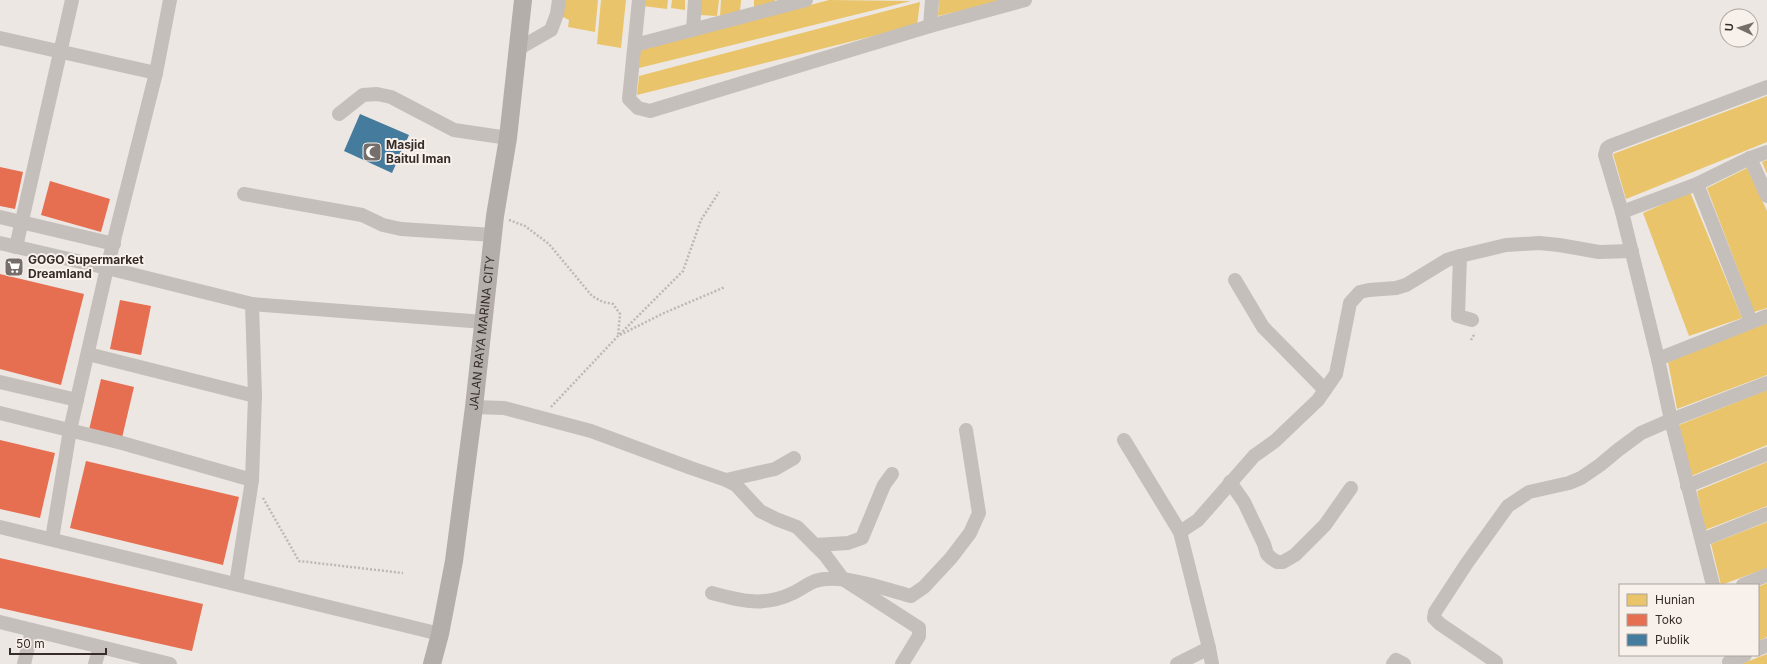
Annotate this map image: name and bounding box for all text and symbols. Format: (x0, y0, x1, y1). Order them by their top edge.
north arrow (1719, 8, 1759, 48)
text: U (1722, 23, 1736, 32)
place label: Masjid Baitul Iman (386, 137, 451, 166)
mosque icon: Masjid Baitul Iman (361, 141, 383, 163)
place label: GOGO Supermarket Dreamland (28, 252, 144, 281)
street label: JALAN RAYA MARINA CITY (466, 255, 498, 411)
supermarket icon: GOGO Supermarket Dreamland (3, 256, 25, 278)
legend (1619, 584, 1759, 656)
text: Hunian (1655, 592, 1695, 607)
text: Toko (1655, 612, 1683, 627)
scale bar (10, 630, 106, 656)
text: Publik (1655, 632, 1690, 647)
text: 50 m (16, 636, 45, 651)

